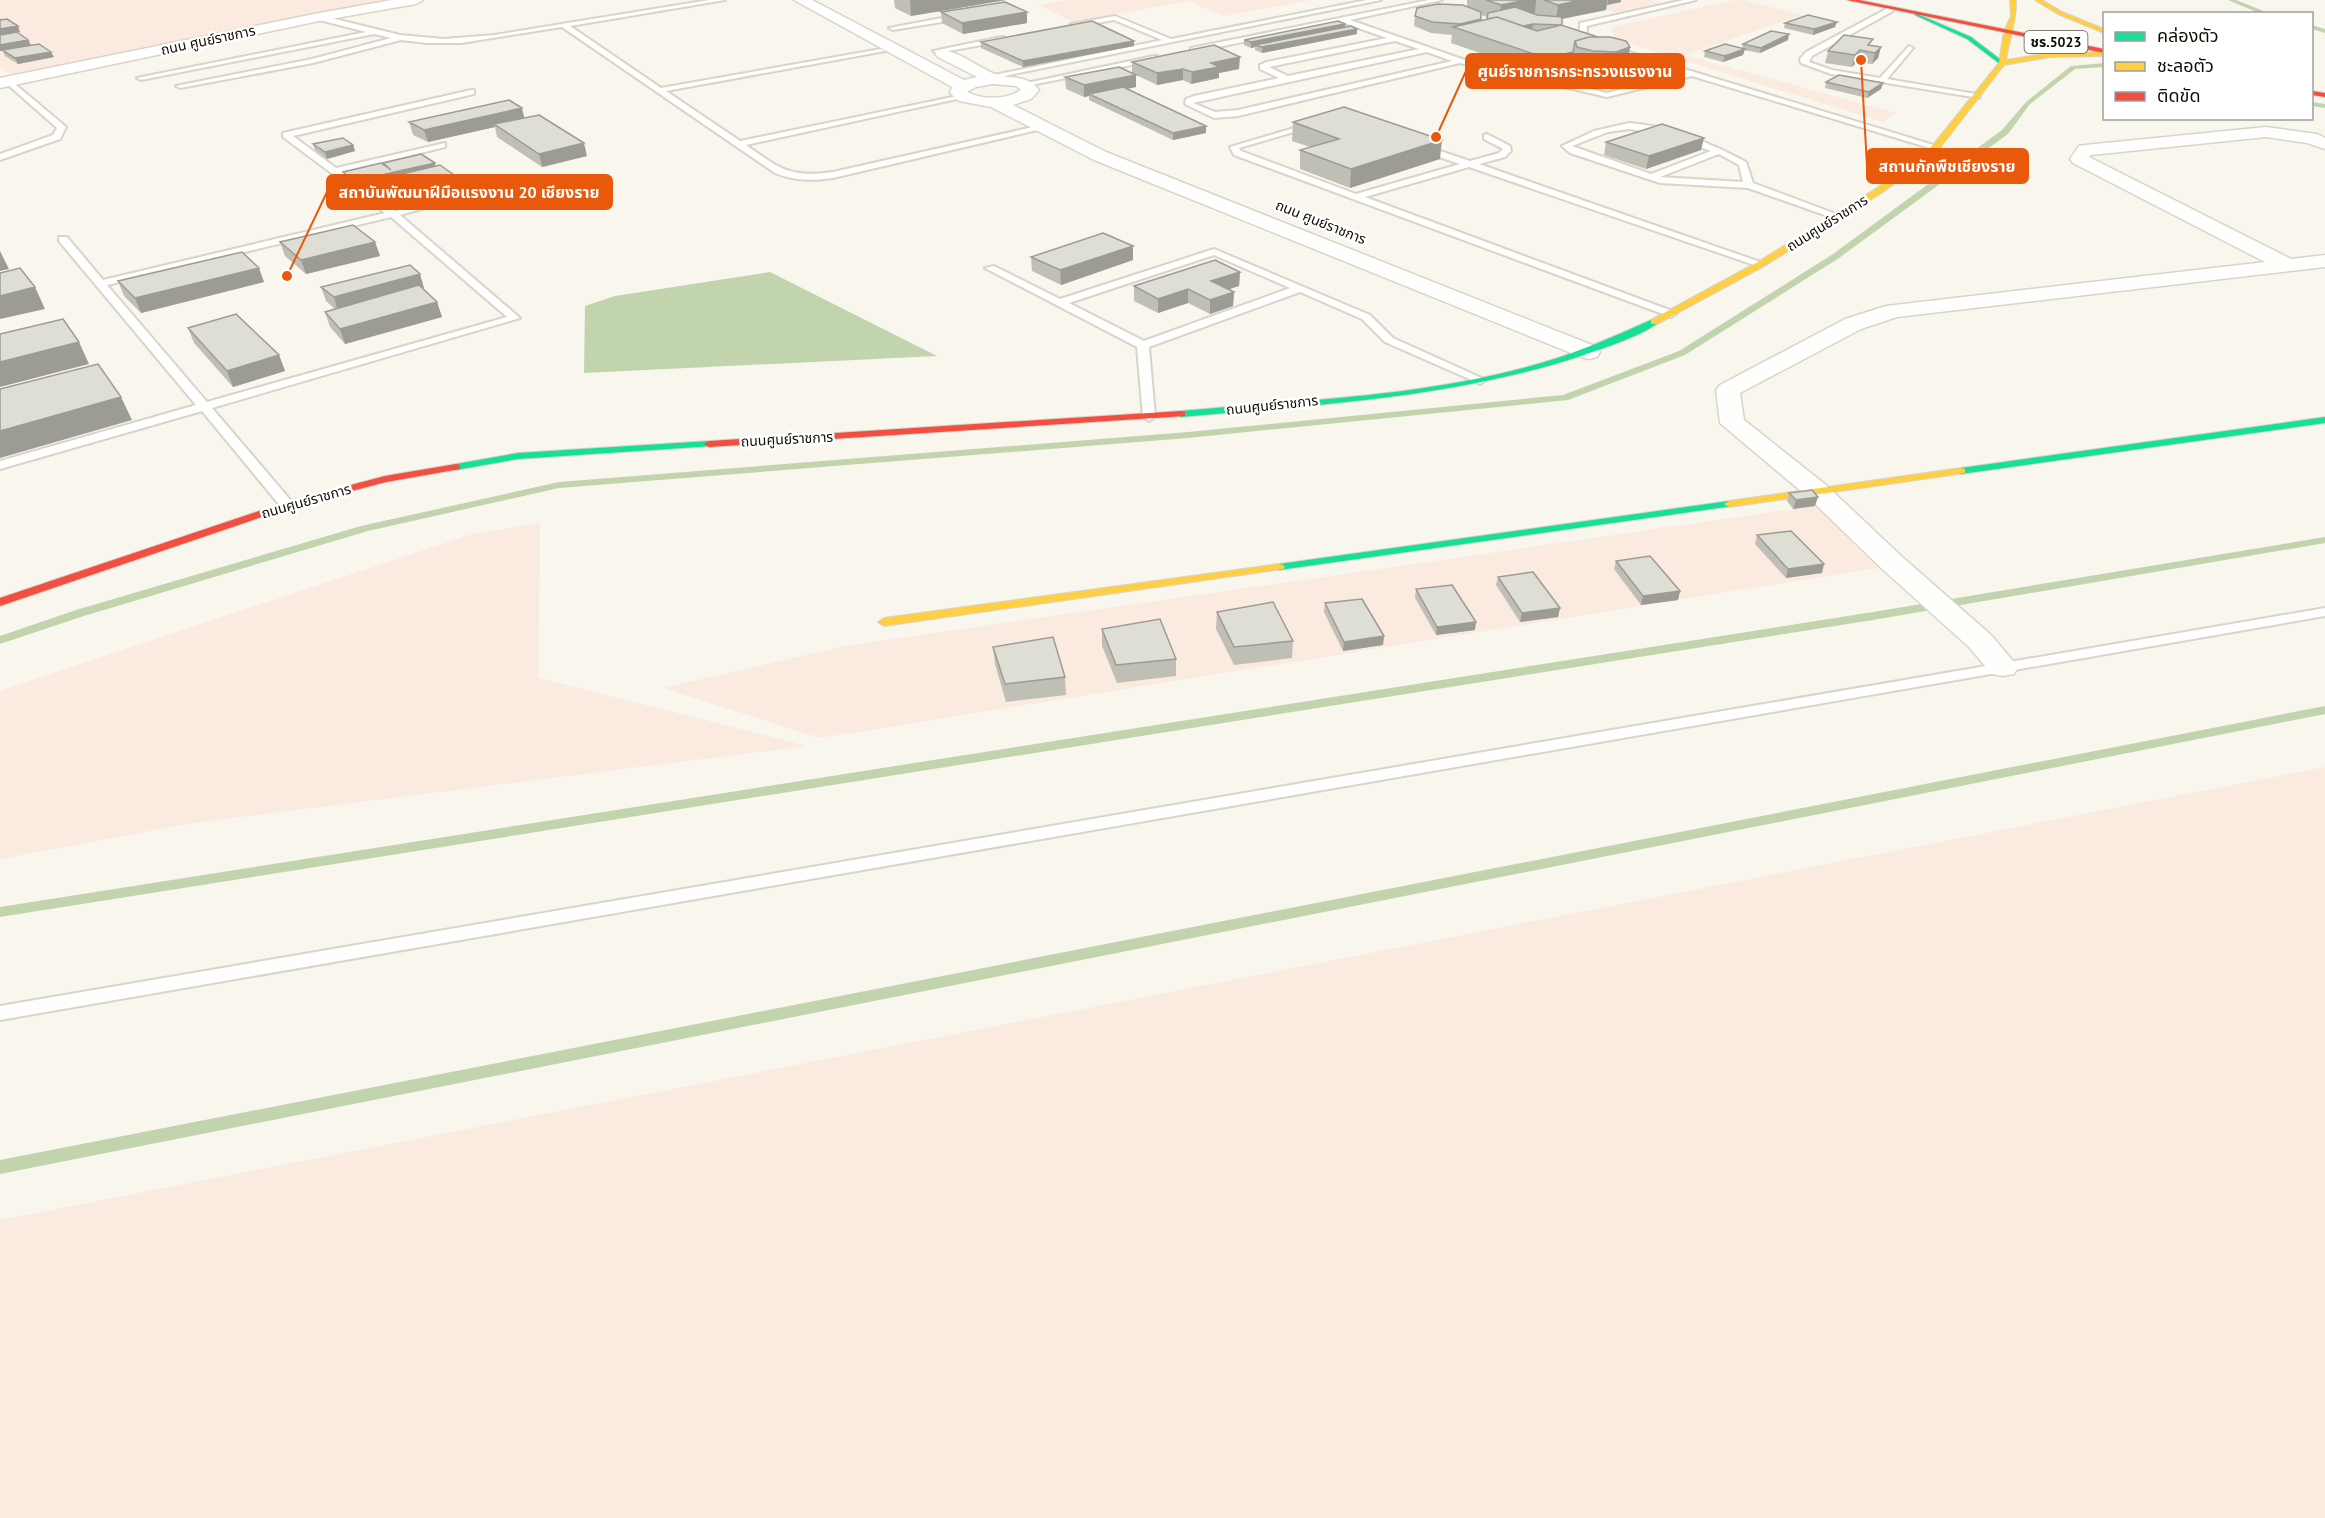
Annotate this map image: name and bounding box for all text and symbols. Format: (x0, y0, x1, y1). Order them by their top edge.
legend (2103, 12, 2313, 120)
street label: ถนน ศูนย์ราชการ (159, 21, 257, 59)
text: คล่องตัว (2157, 24, 2219, 47)
road number: ชร.5023 (2024, 31, 2088, 53)
callout: ศูนย์ราชการกระทรวงแรงงาน (1466, 54, 1684, 88)
text: ชะลอตัว (2157, 54, 2214, 77)
text: ศูนย์ราชการกระทรวงแรงงาน (1478, 61, 1672, 82)
text: ติดขัด (2157, 84, 2200, 107)
callout: สถานกักพืชเชียงราย (1867, 149, 2028, 183)
text: สถานกักพืชเชียงราย (1879, 156, 2015, 176)
callout: สถาบันพัฒนาฝีมือแรงงาน 20 เชียงราย (327, 175, 612, 209)
text: สถาบันพัฒนาฝีมือแรงงาน 20 เชียงราย (339, 182, 599, 202)
street label: ถนนศูนย์ราชการ (1783, 191, 1871, 255)
street label: ถนน ศูนย์ราชการ (1273, 196, 1369, 248)
street label: ถนนศูนย์ราชการ (1225, 391, 1319, 419)
street label: ถนนศูนย์ราชการ (740, 428, 834, 450)
street label: ถนนศูนย์ราชการ (259, 480, 353, 522)

